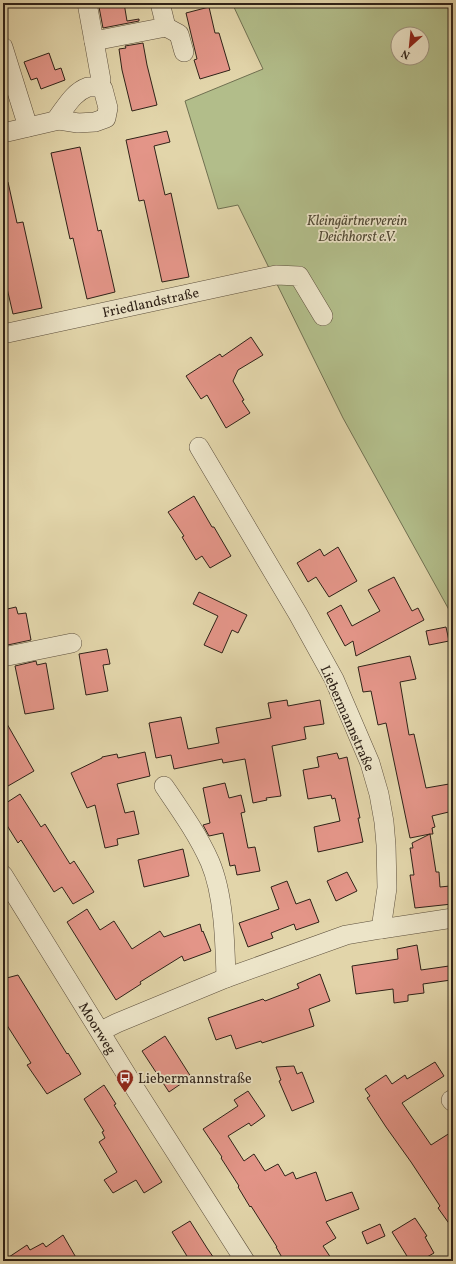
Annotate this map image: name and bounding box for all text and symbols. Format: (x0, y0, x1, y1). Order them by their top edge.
north arrow (390, 26, 430, 66)
text: N (399, 45, 413, 62)
park label: Kleingärtnerverein Deichhorst e.V. (307, 212, 407, 247)
street label: Friedlandstraße (101, 284, 201, 323)
street label: Liebermannstraße (315, 663, 379, 775)
street label: Moorweg (73, 999, 120, 1059)
bus stop icon: Liebermannstraße (115, 1068, 135, 1093)
place label: Liebermannstraße (138, 1070, 252, 1089)

